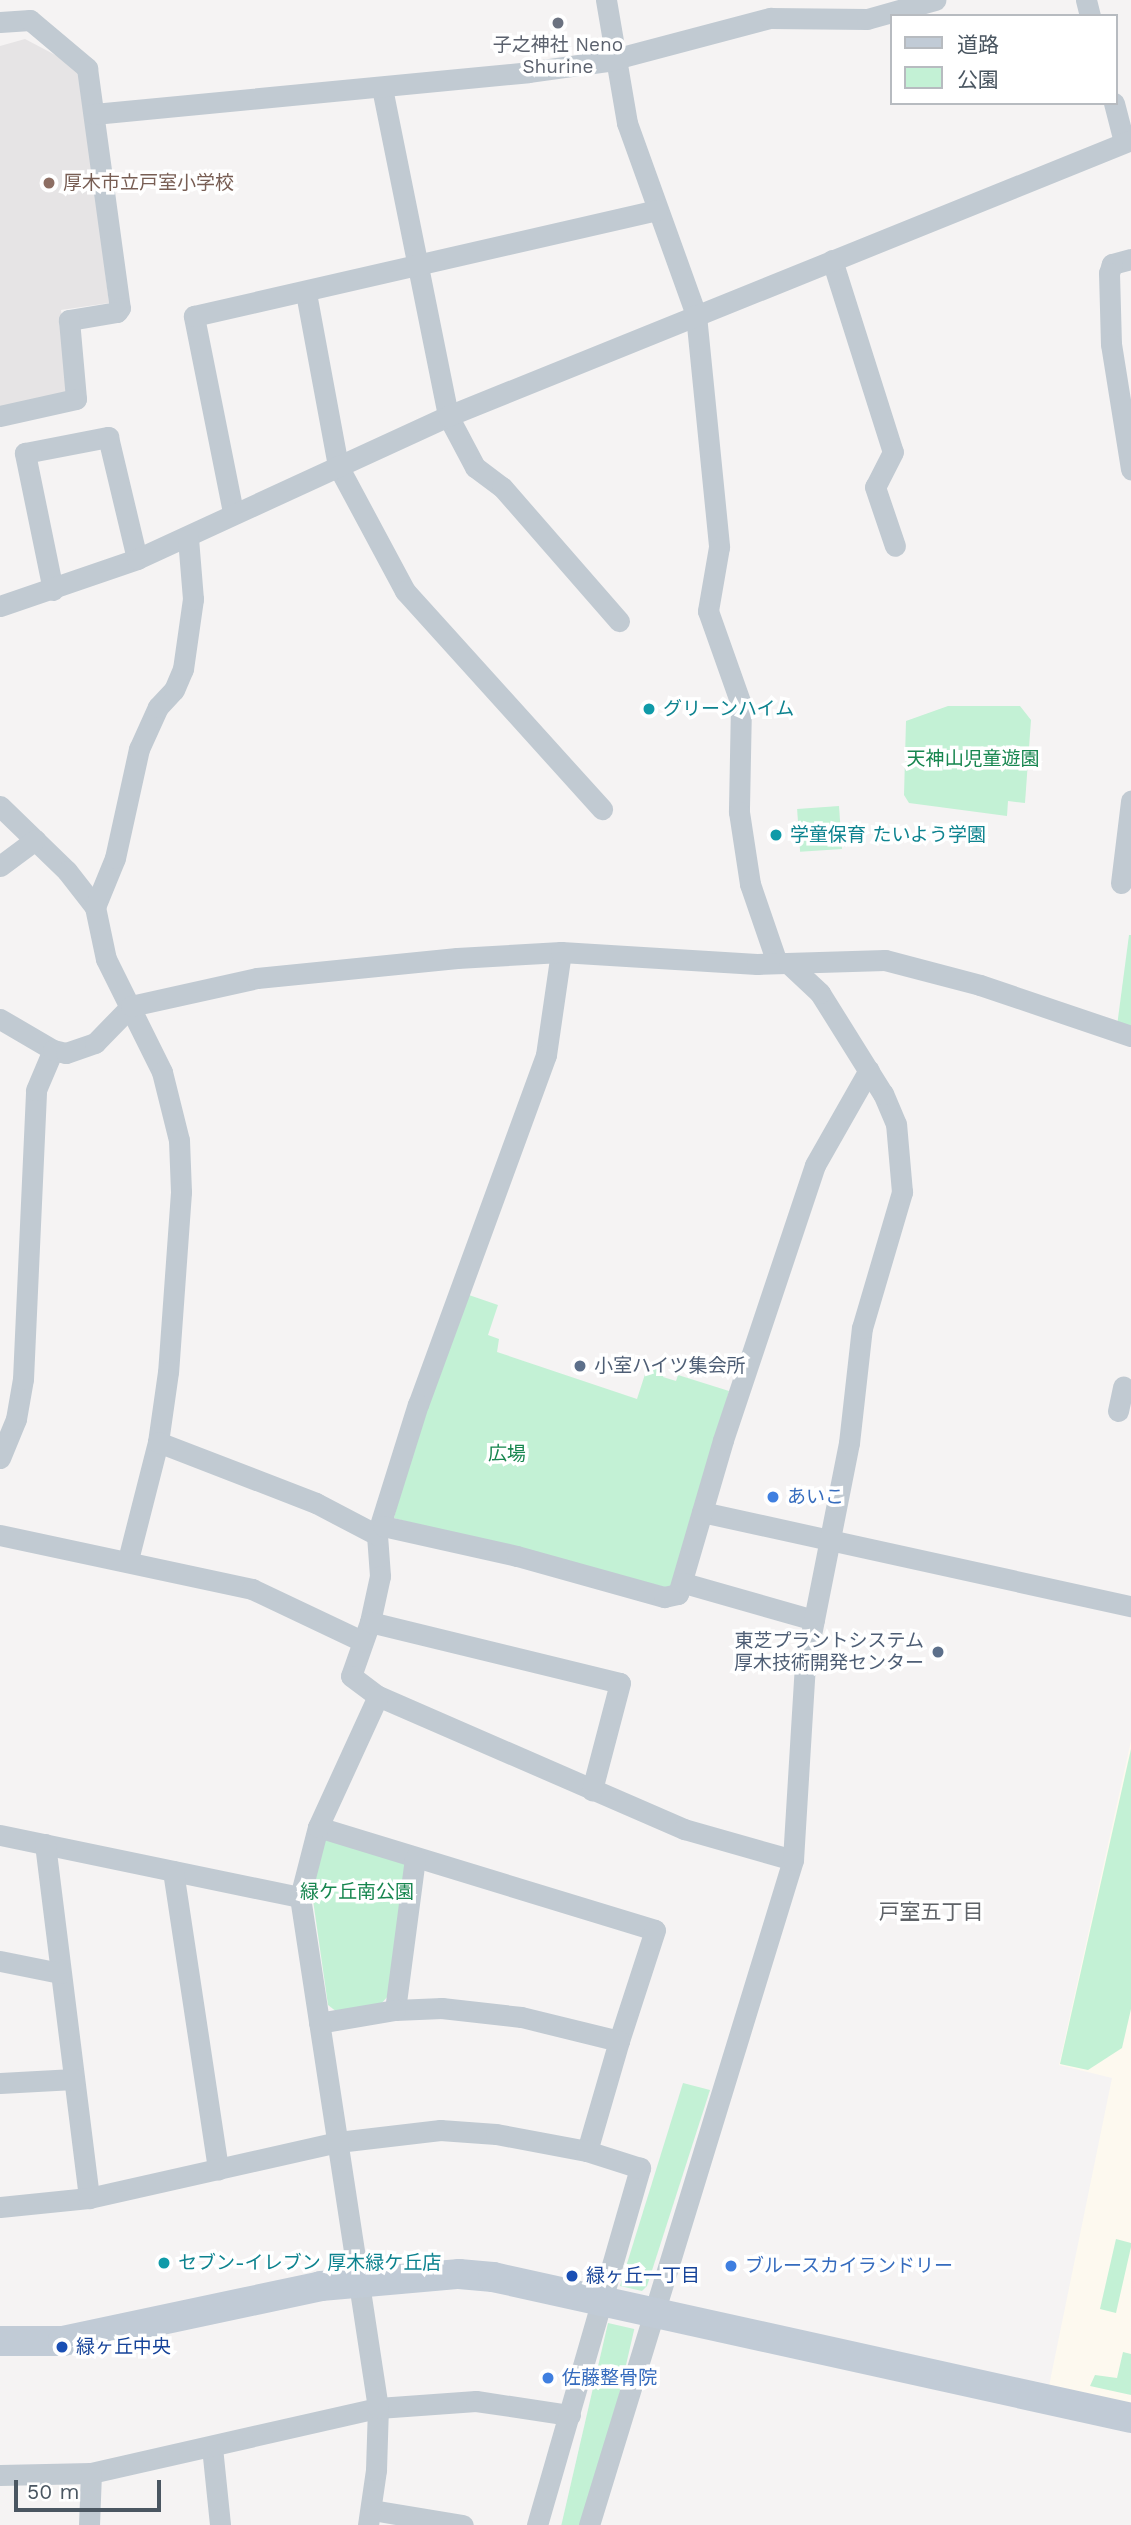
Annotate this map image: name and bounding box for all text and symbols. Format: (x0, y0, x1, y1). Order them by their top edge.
legend (890, 14, 1117, 105)
marker: 子之神社 Neno Shurine (550, 15, 566, 31)
text: 道路 (957, 32, 999, 57)
place label: 子之神社 Neno Shurine (493, 34, 623, 78)
text: 公園 (957, 67, 999, 92)
place label: 厚木市立戸室小学校 (63, 172, 234, 194)
marker: 厚木市立戸室小学校 (41, 175, 57, 191)
place label: グリーンハイム (663, 698, 796, 720)
marker: グリーンハイム (641, 701, 657, 717)
park label: 天神山児童遊園 (907, 748, 1039, 770)
place label: 学童保育 たいよう学園 (790, 824, 986, 846)
marker: 学童保育 たいよう学園 (768, 827, 784, 843)
place label: 小室ハイツ集会所 (594, 1355, 746, 1377)
marker: 小室ハイツ集会所 (572, 1358, 588, 1374)
park label: 広場 (488, 1443, 526, 1465)
place label: あいこ (787, 1486, 844, 1508)
marker: あいこ (765, 1489, 781, 1505)
place label: 東芝プラントシステム 厚木技術開発センター (734, 1630, 924, 1674)
marker: 東芝プラントシステム 厚木技術開発センター (930, 1644, 946, 1660)
park label: 緑ケ丘南公園 (300, 1881, 414, 1903)
district label: 戸室五丁目 (879, 1899, 983, 1925)
place label: セブン-イレブン 厚木緑ケ丘店 (178, 2252, 441, 2274)
marker: セブン-イレブン 厚木緑ケ丘店 (156, 2255, 172, 2271)
place label: ブルースカイランドリー (745, 2255, 954, 2277)
marker: ブルースカイランドリー (723, 2258, 739, 2274)
place label: 緑ヶ丘一丁目 (586, 2265, 700, 2287)
marker: 緑ヶ丘一丁目 (564, 2268, 580, 2284)
place label: 緑ヶ丘中央 (76, 2336, 171, 2358)
marker: 緑ヶ丘中央 (54, 2339, 70, 2355)
place label: 佐藤整骨院 (562, 2367, 657, 2389)
marker: 佐藤整骨院 (540, 2370, 556, 2386)
scale bar (18, 2466, 164, 2510)
text: 50 m (27, 2479, 79, 2504)

